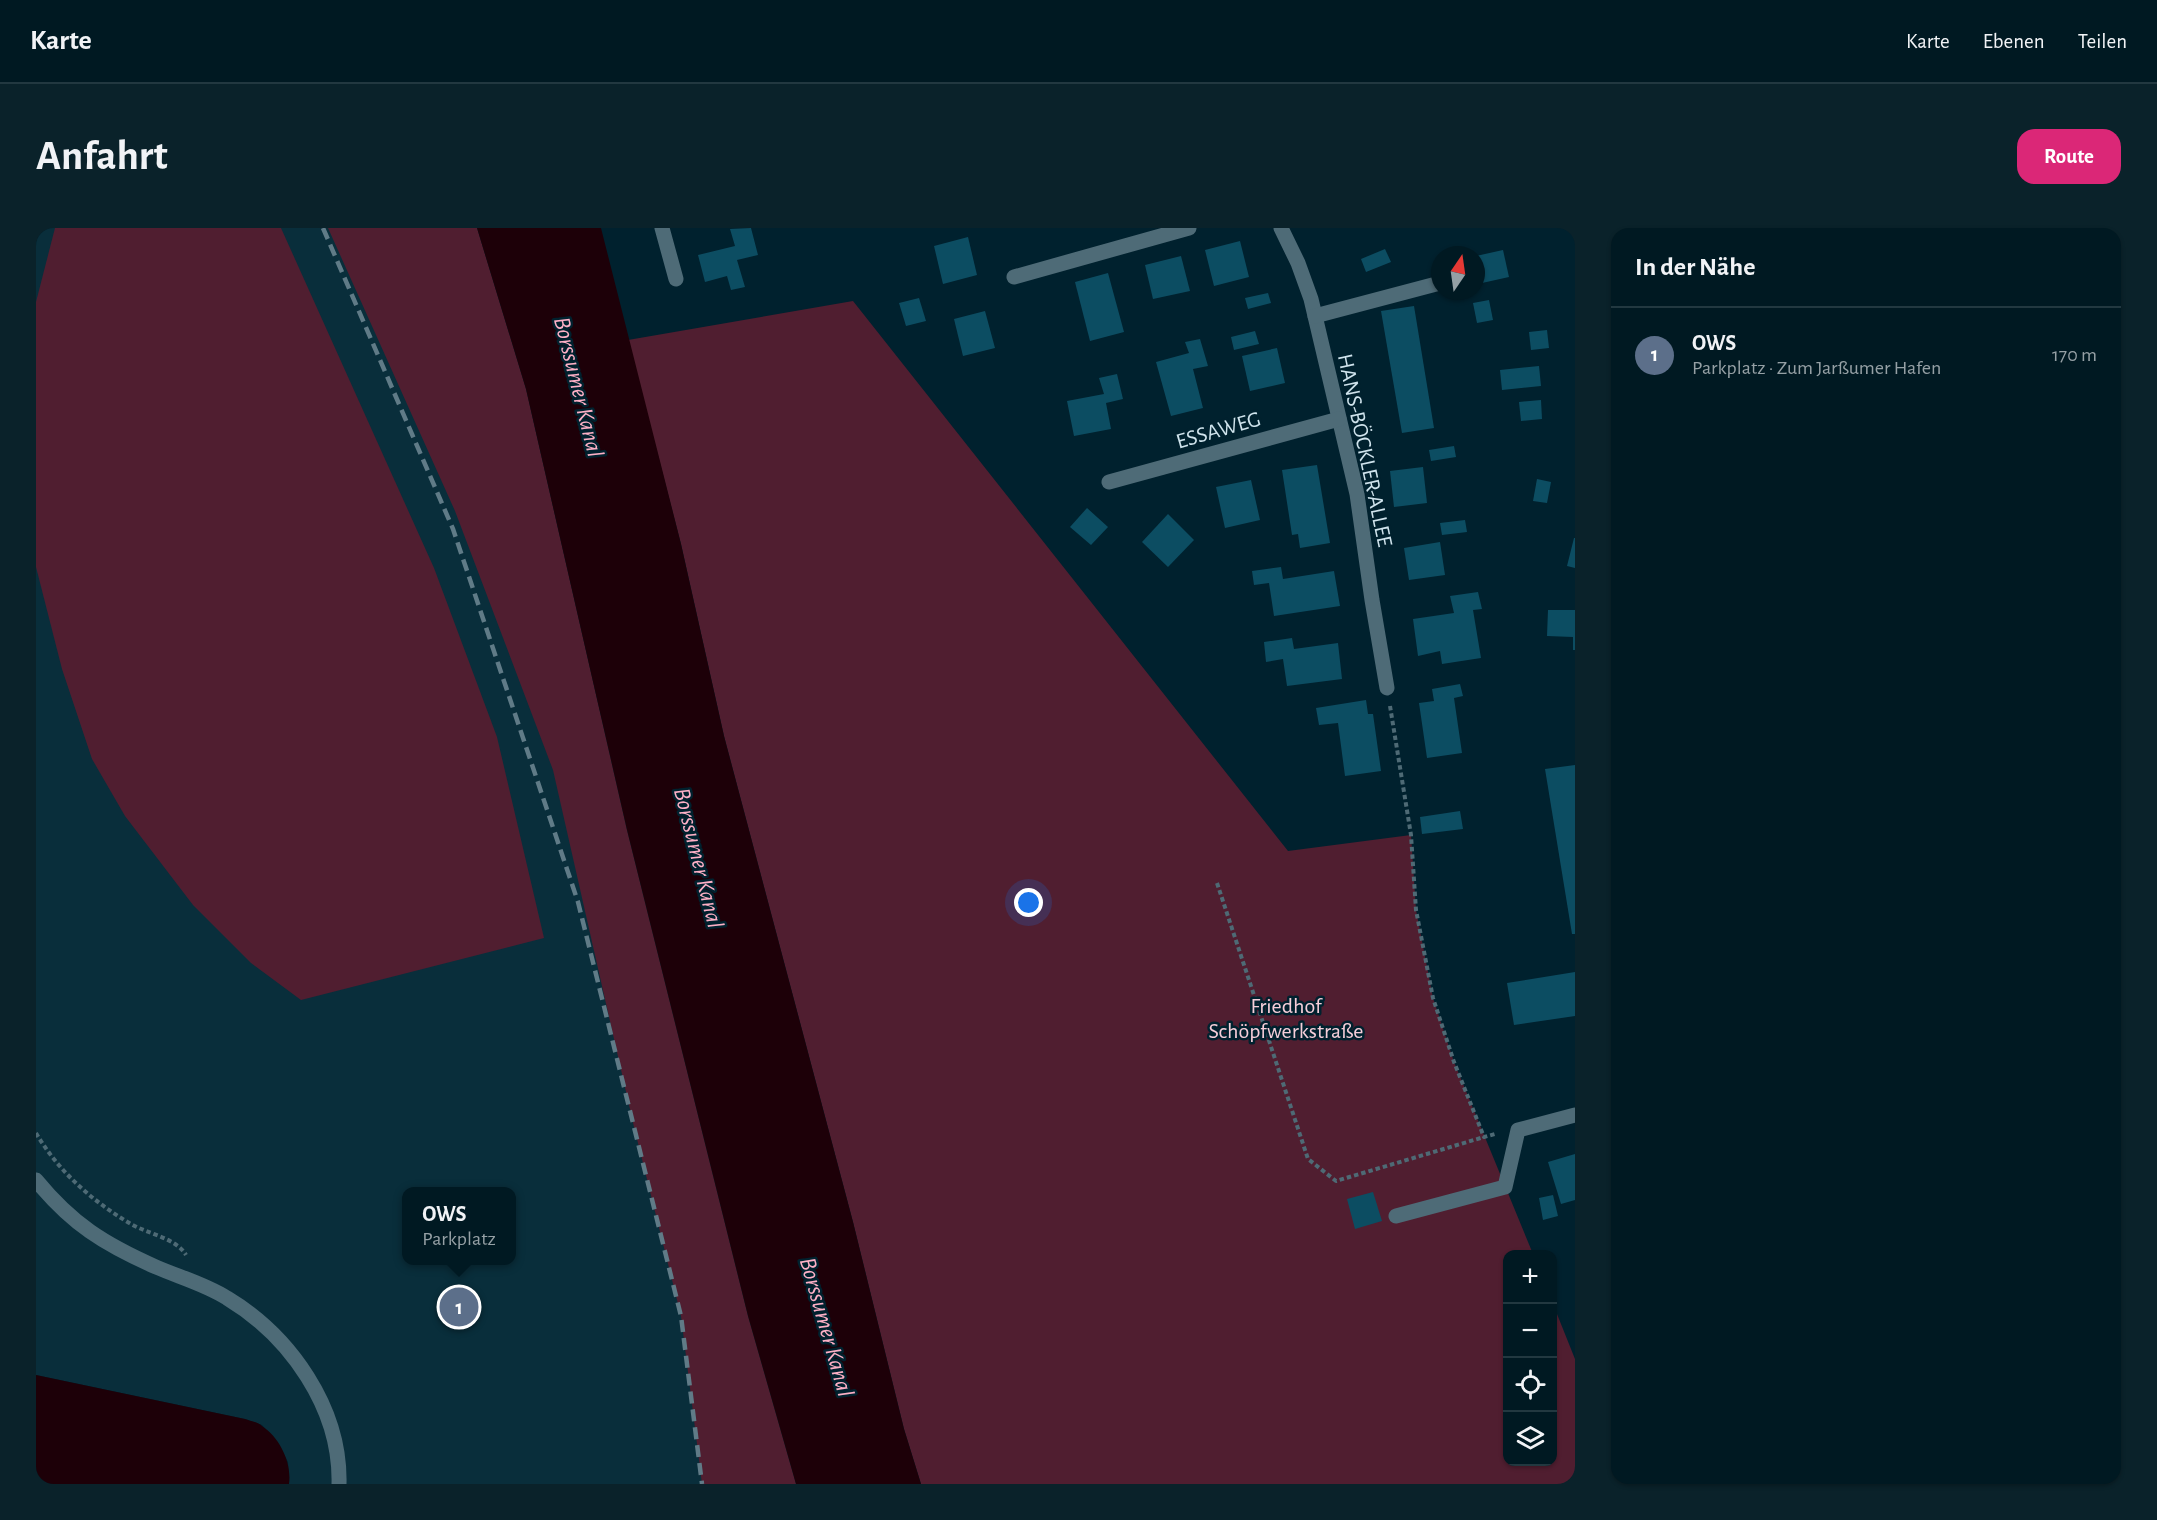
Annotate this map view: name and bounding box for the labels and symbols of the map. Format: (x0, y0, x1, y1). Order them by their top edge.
north arrow (1431, 246, 1485, 300)
water label: Borssumer Kanal (549, 314, 607, 460)
street label: HANS-BÖCKLER-ALLEE (1334, 352, 1396, 549)
street label: ESSAWEG (1174, 407, 1263, 452)
water label: Borssumer Kanal (669, 785, 727, 931)
your location (1014, 888, 1043, 917)
park label: Friedhof Schöpfwerkstraße (1209, 995, 1363, 1042)
water label: Borssumer Kanal (795, 1255, 857, 1400)
pin: 1 (440, 1284, 478, 1330)

